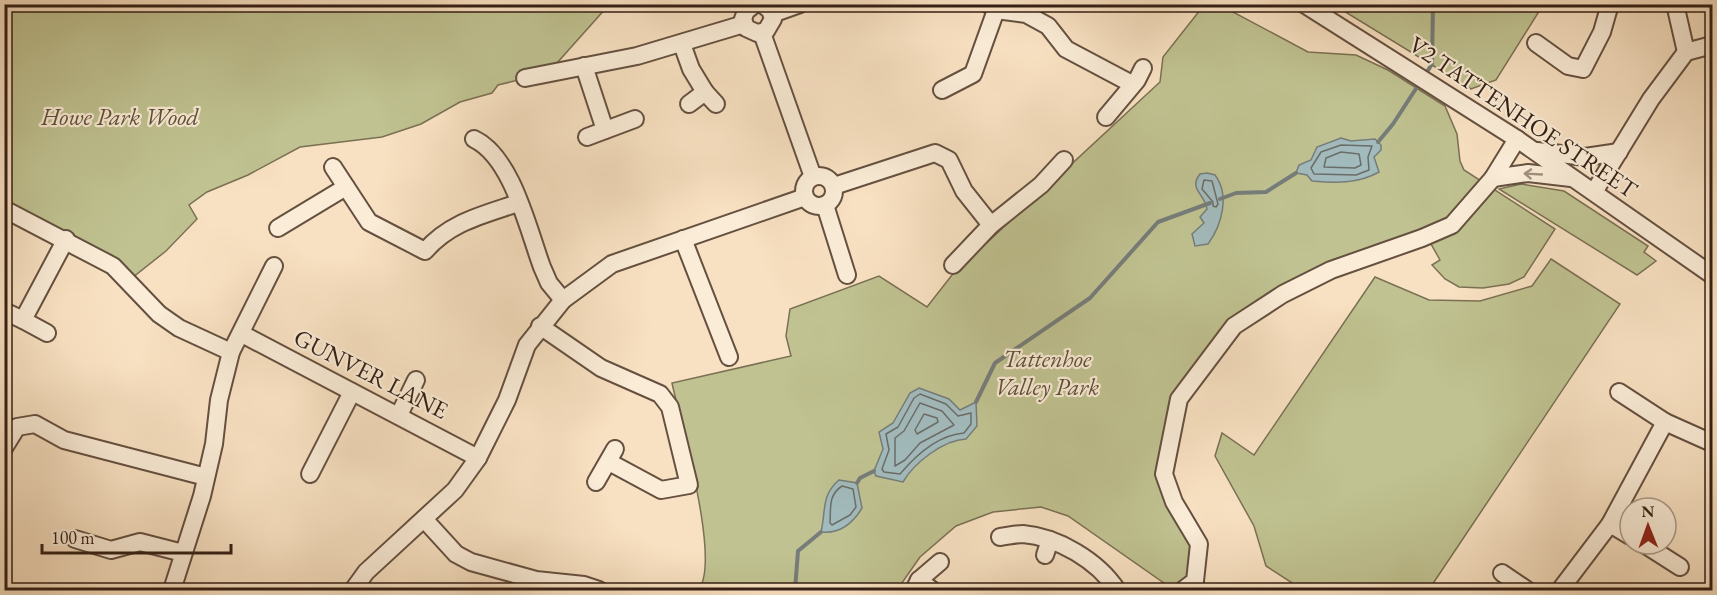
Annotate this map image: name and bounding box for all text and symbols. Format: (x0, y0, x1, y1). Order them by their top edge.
street label: V2 TATTENHOE STREET (1403, 28, 1644, 205)
park label: Howe Park Wood (40, 101, 199, 132)
one-way arrow (1523, 169, 1543, 180)
street label: GUNVER LANE (289, 321, 454, 426)
park label: Tattenhoe Valley Park (995, 343, 1099, 402)
north arrow (1618, 496, 1678, 556)
text: N (1641, 501, 1654, 522)
scale bar (42, 517, 231, 555)
text: 100 m (51, 526, 95, 549)

